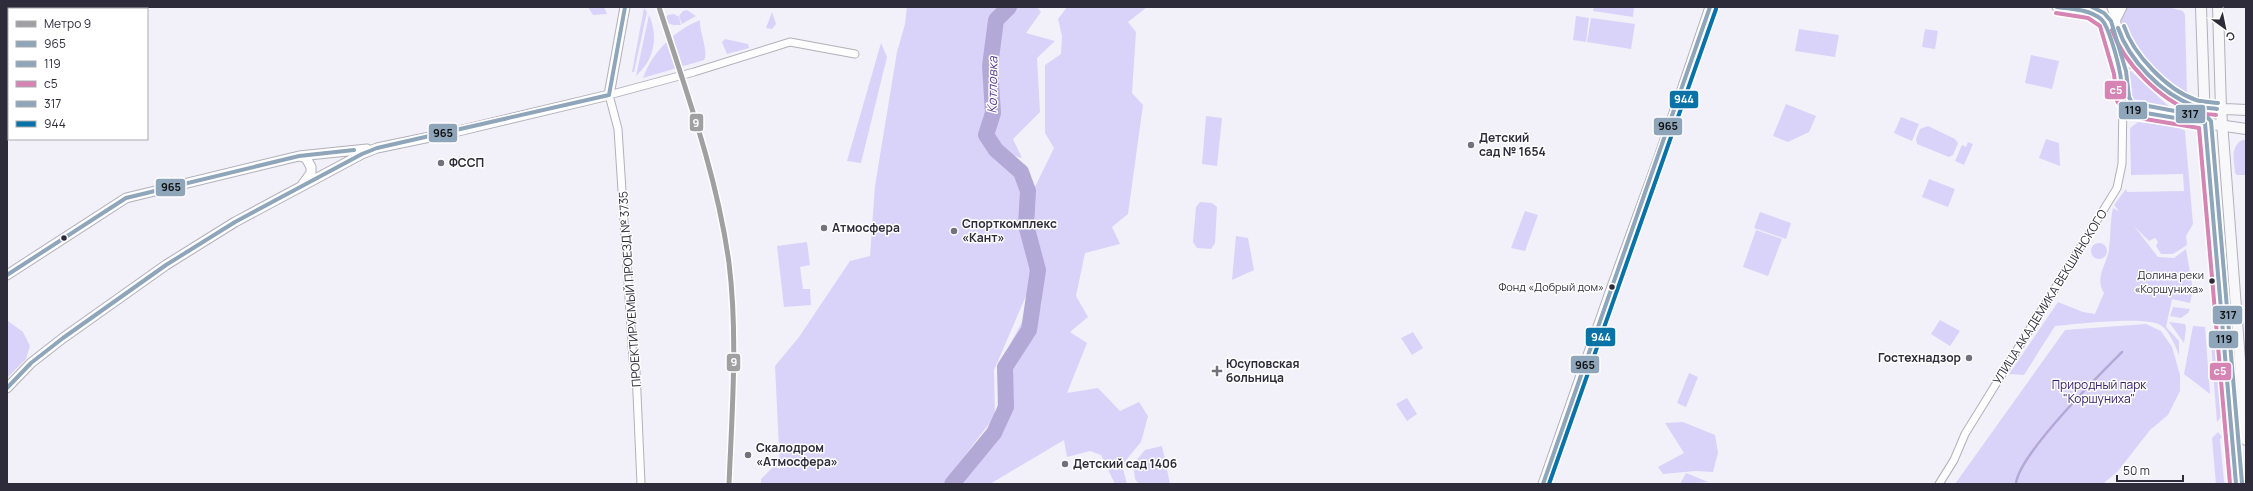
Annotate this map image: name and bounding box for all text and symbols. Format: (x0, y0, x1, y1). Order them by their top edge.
legend (8, 8, 148, 140)
north arrow (2205, 8, 2245, 48)
text: Метро 9 (44, 15, 91, 32)
text: С (2223, 28, 2238, 45)
text: 965 (44, 35, 66, 52)
text: 119 (44, 55, 61, 72)
water label: Котловка (983, 56, 1002, 114)
text: с5 (44, 75, 58, 92)
line badge: с5 (2104, 80, 2127, 100)
text: с5 (2110, 82, 2122, 97)
line badge: 944 (1669, 90, 1699, 109)
text: 944 (1674, 91, 1694, 106)
text: 317 (44, 95, 61, 112)
line badge: 119 (2118, 101, 2148, 120)
text: 119 (2125, 102, 2141, 117)
line badge: 317 (2175, 104, 2206, 124)
text: 317 (2181, 106, 2199, 121)
line badge: 9 (689, 113, 704, 132)
text: 944 (44, 115, 66, 132)
text: 9 (693, 115, 700, 130)
line badge: 965 (1653, 117, 1683, 136)
text: 965 (1658, 118, 1678, 133)
line badge: 965 (428, 123, 458, 143)
text: 965 (433, 125, 453, 140)
place label: Детский сад № 1654 (1479, 129, 1546, 160)
marker: Детский сад № 1654 (1466, 140, 1476, 150)
place label: ФССП (449, 154, 484, 171)
marker: ФССП (436, 158, 446, 168)
line badge: 965 (155, 178, 186, 197)
text: 965 (161, 179, 181, 194)
street label: ПРОЕКТИРУЕМЫЙ ПРОЕЗД № 3735 (614, 190, 645, 388)
street label: УЛИЦА АКАДЕМИКА ВЕКШИНСКОГО (1988, 206, 2111, 387)
place label: Спорткомплекс «Кант» (962, 215, 1057, 246)
place label: Атмосфера (832, 219, 900, 236)
marker: Атмосфера (819, 223, 829, 233)
marker: Спорткомплекс «Кант» (949, 226, 959, 236)
unlabelled marker (59, 233, 69, 243)
place label: Долина реки «Коршуниха» (2135, 267, 2204, 296)
marker: Долина реки «Коршуниха» (2207, 276, 2217, 286)
place label: Фонд «Добрый дом» (1499, 279, 1604, 294)
marker: Фонд «Добрый дом» (1607, 282, 1617, 292)
line badge: 317 (2212, 305, 2243, 325)
text: 317 (2219, 307, 2237, 322)
line badge: 944 (1585, 327, 1616, 347)
text: 944 (1591, 329, 1611, 344)
line badge: 119 (2208, 330, 2239, 349)
text: 119 (2216, 331, 2232, 346)
place label: Гостехнадзор (1878, 349, 1961, 366)
line badge: 9 (726, 353, 741, 372)
marker: Гостехнадзор (1964, 353, 1974, 363)
text: 9 (731, 354, 738, 369)
place label: Юсуповская больница (1226, 355, 1299, 386)
line badge: 965 (1570, 355, 1600, 374)
text: 965 (1575, 357, 1595, 372)
line badge: с5 (2209, 362, 2232, 381)
text: с5 (2214, 363, 2226, 378)
marker: Юсуповская больница (1211, 365, 1223, 377)
park label: Природный парк "Коршуниха" (2052, 376, 2147, 407)
place label: Скалодром «Атмосфера» (756, 439, 838, 470)
marker: Скалодром «Атмосфера» (743, 450, 753, 460)
place label: Детский сад 1406 (1073, 455, 1177, 472)
scale bar (2117, 457, 2183, 483)
marker: Детский сад 1406 (1060, 459, 1070, 469)
text: 50 m (2123, 462, 2150, 479)

